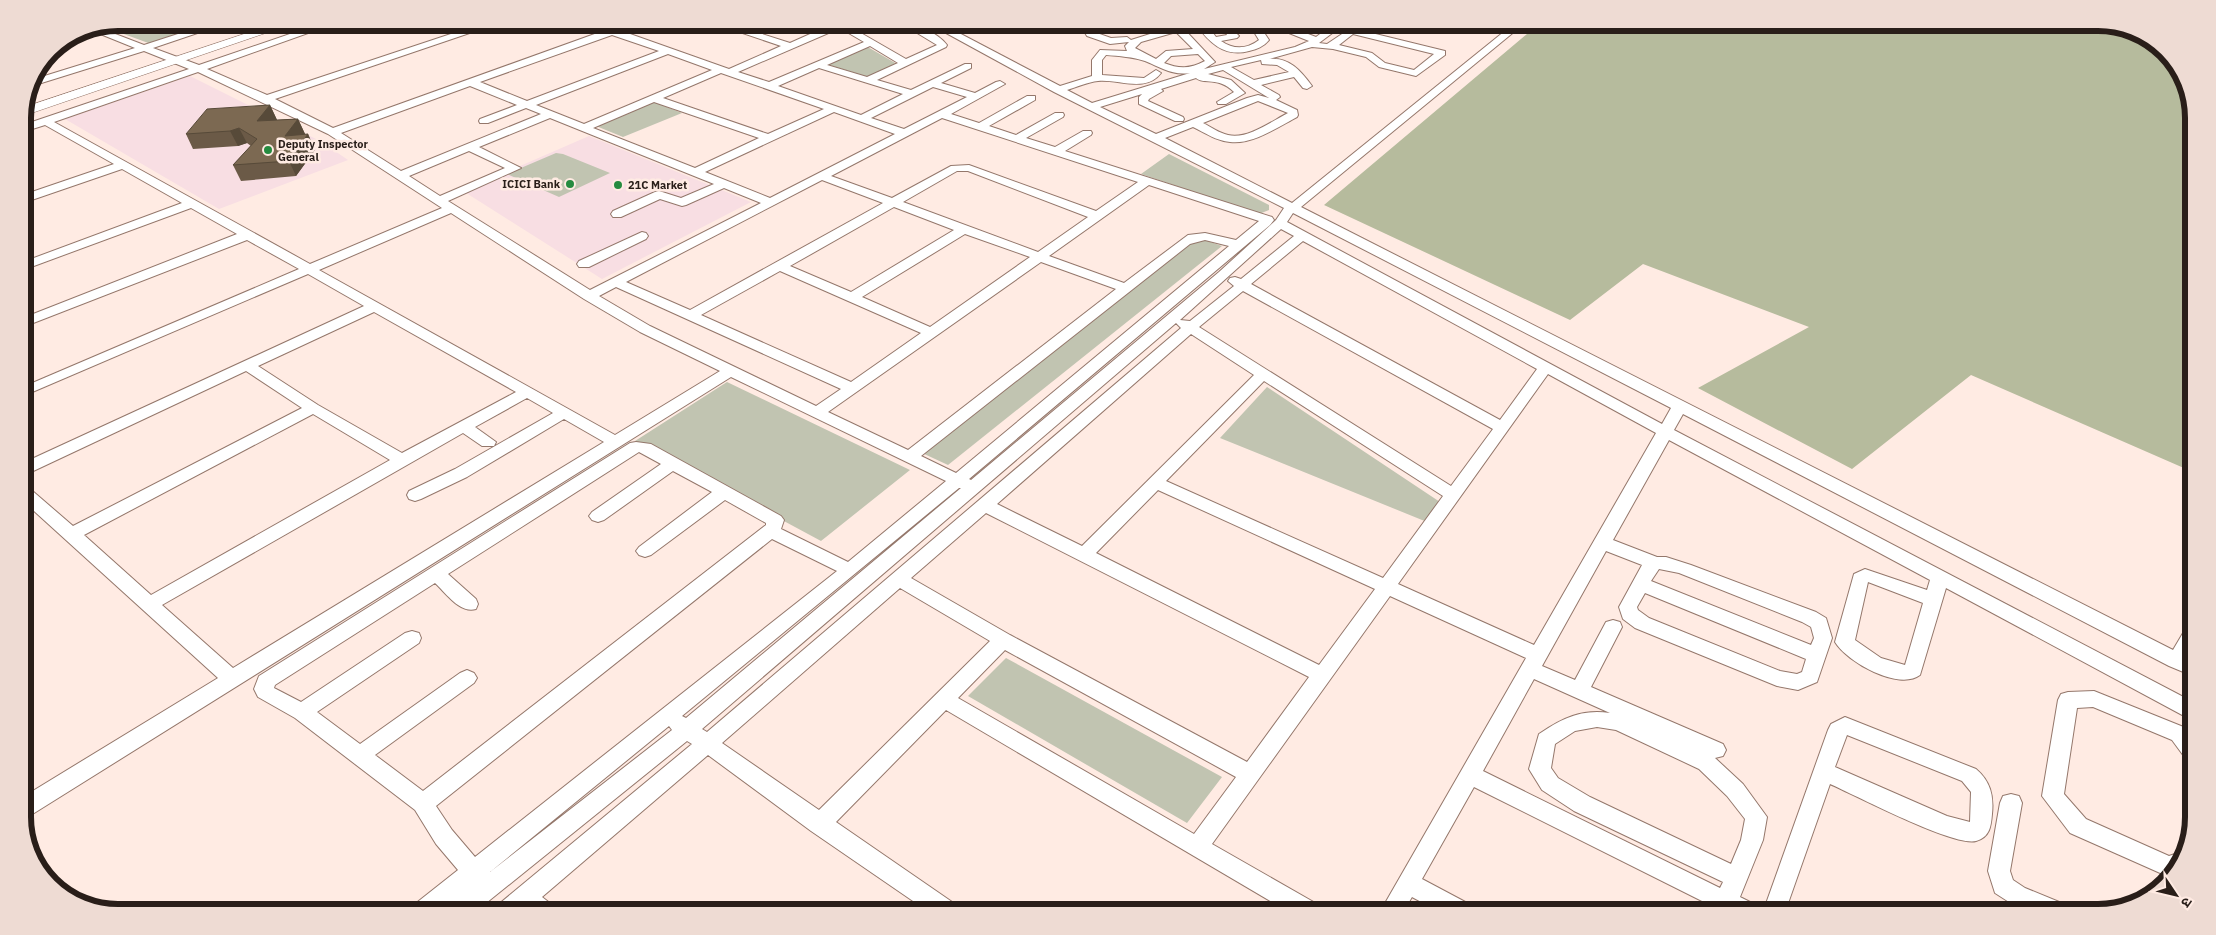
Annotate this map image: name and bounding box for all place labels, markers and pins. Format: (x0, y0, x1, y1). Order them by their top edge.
place label: Deputy Inspector General (278, 137, 369, 164)
marker: Deputy Inspector General (262, 144, 274, 156)
place label: ICICI Bank (502, 177, 561, 191)
marker: ICICI Bank (564, 178, 576, 190)
place label: 21C Market (628, 178, 687, 192)
marker: 21C Market (612, 179, 624, 191)

